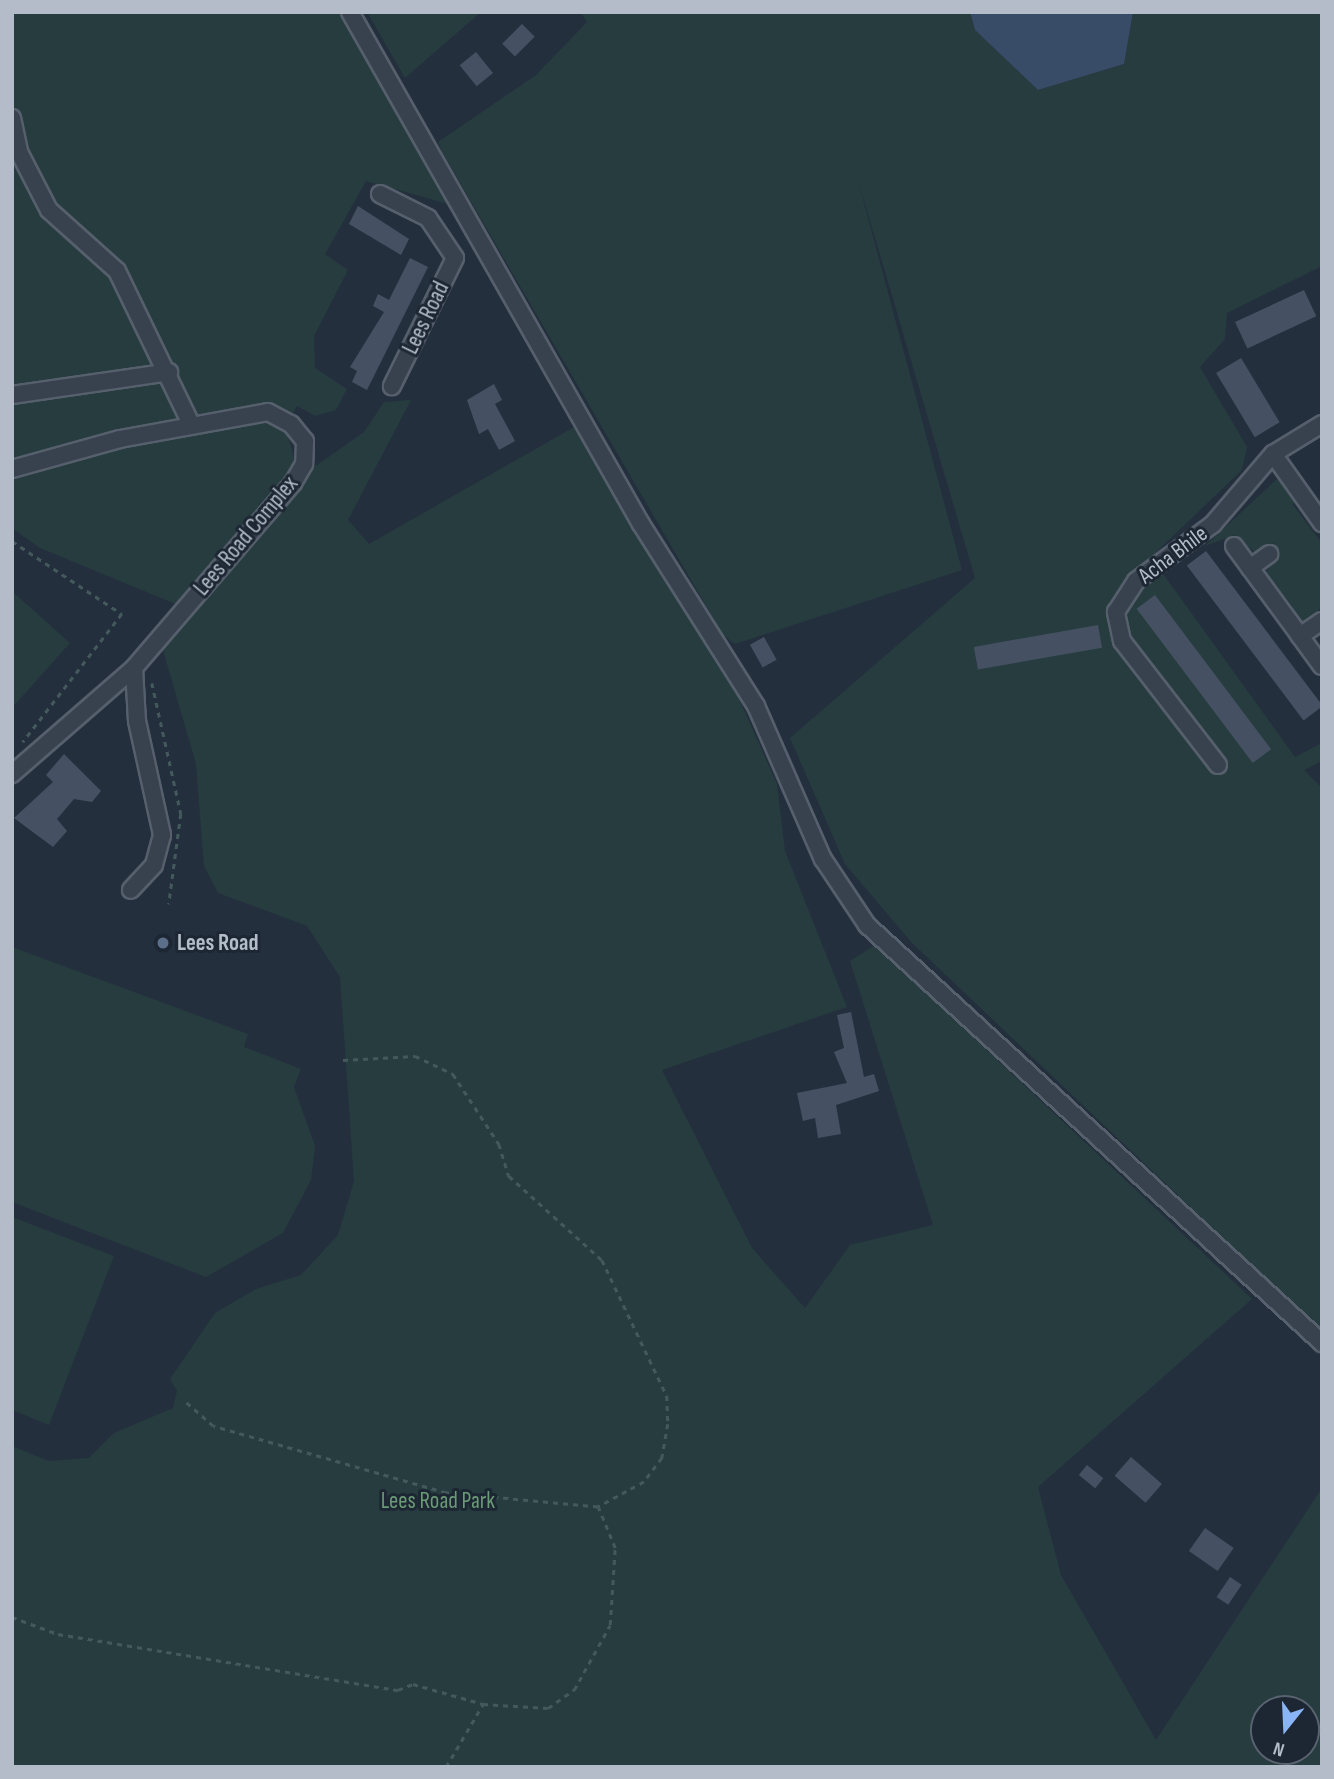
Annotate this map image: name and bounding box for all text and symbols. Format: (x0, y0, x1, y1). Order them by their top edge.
street label: Lees Road (397, 277, 455, 359)
street label: Lees Road Complex (188, 471, 304, 601)
street label: Acha Bhile (1133, 520, 1213, 590)
place label: Lees Road (177, 929, 258, 957)
marker: Lees Road (155, 935, 171, 951)
park label: Lees Road Park (381, 1487, 495, 1515)
north arrow (1250, 1695, 1320, 1765)
text: N (1271, 1736, 1287, 1761)

